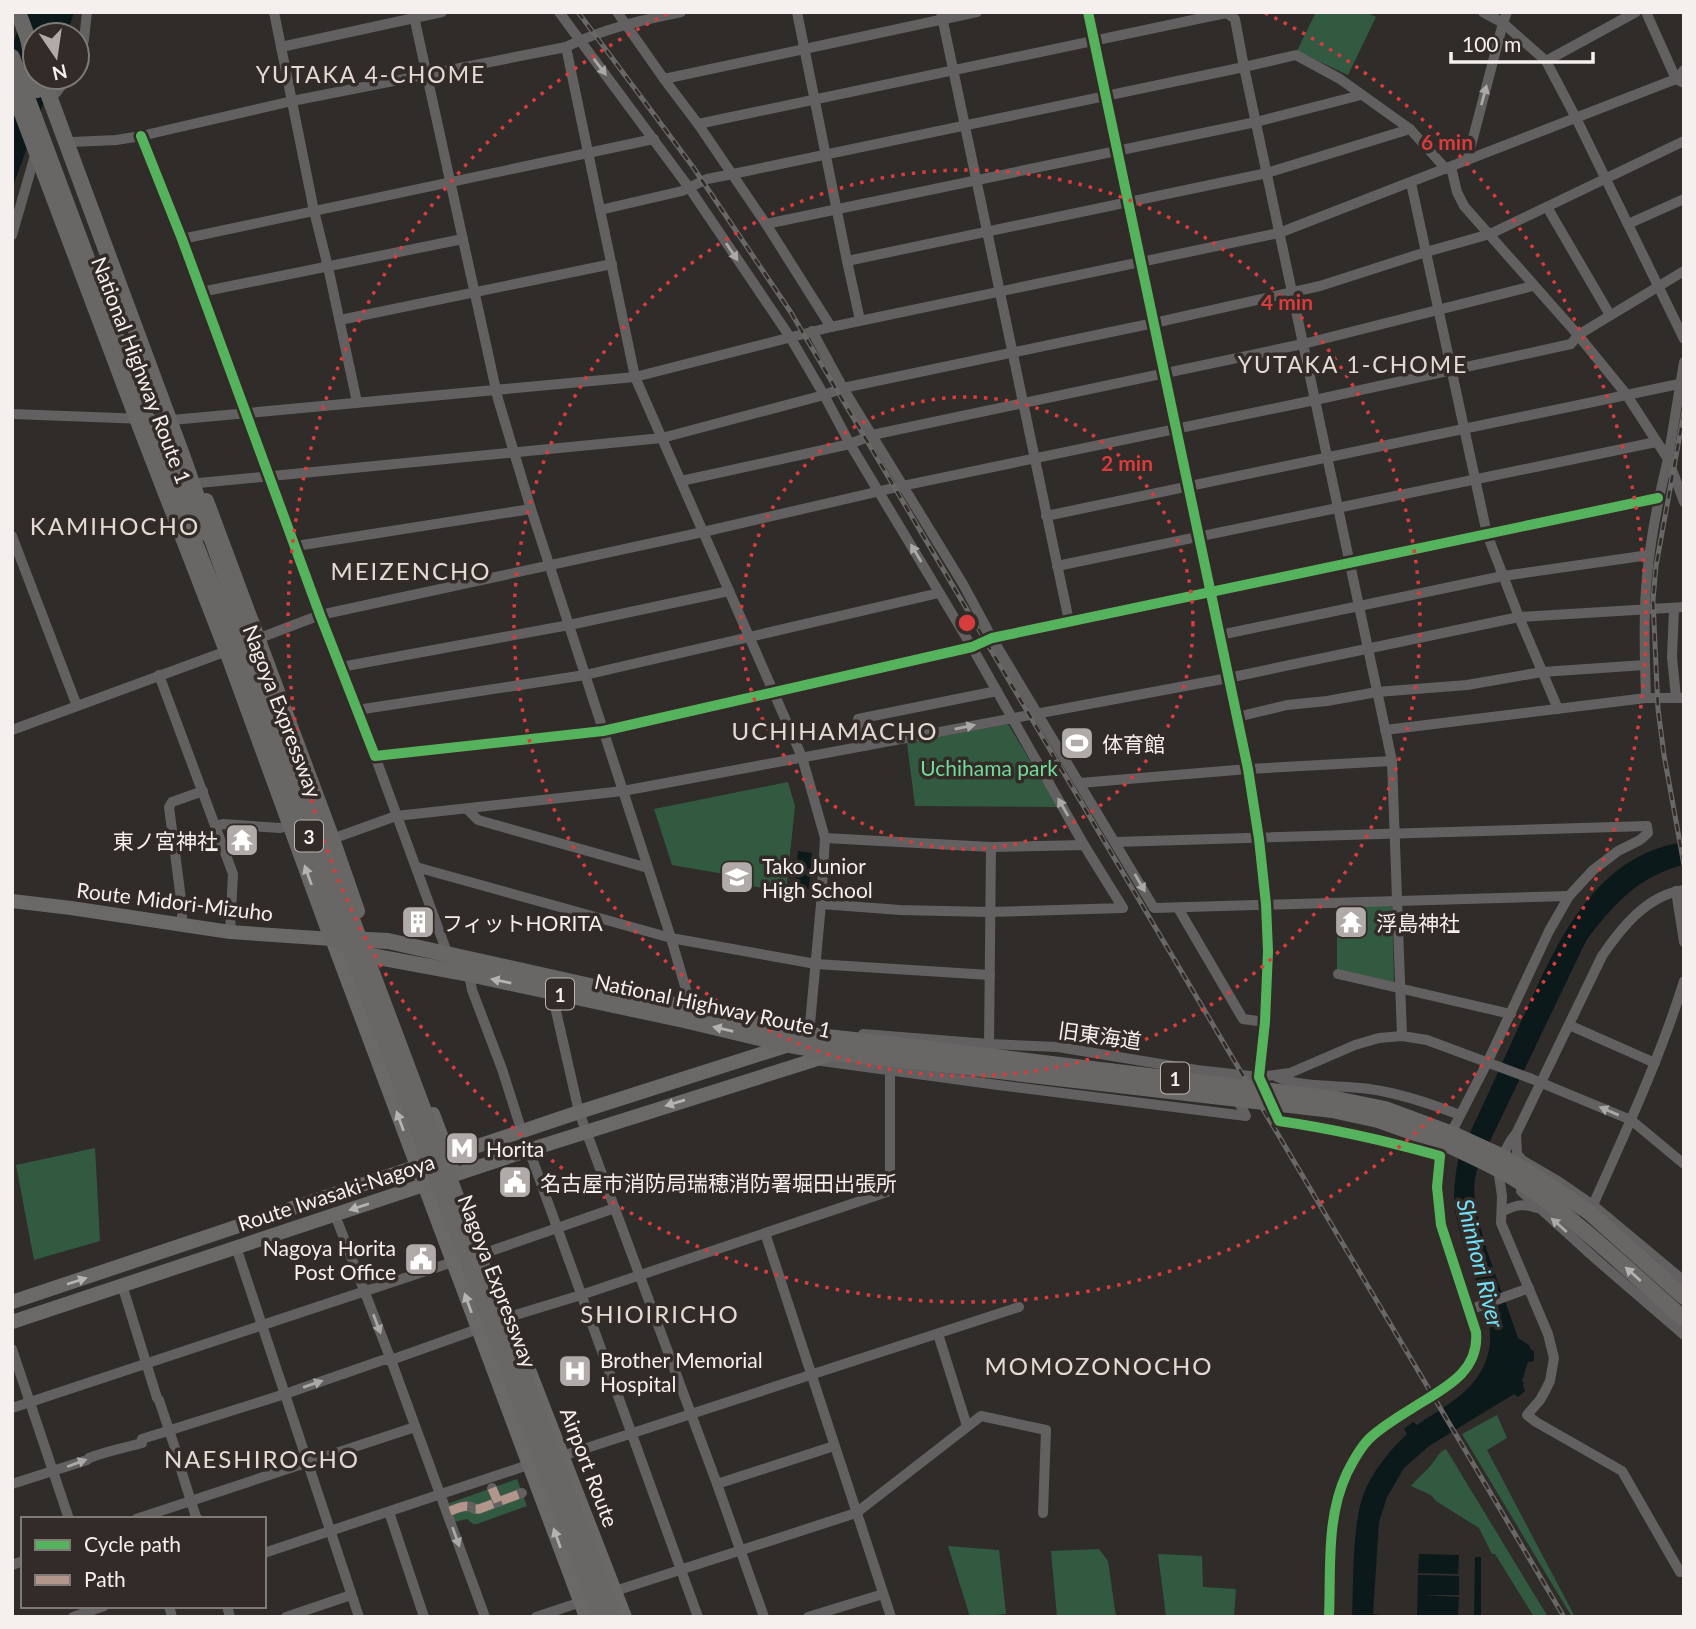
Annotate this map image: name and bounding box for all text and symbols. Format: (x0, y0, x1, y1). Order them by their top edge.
north arrow (21, 21, 91, 91)
scale bar (1451, 21, 1593, 65)
text: 100 m (1462, 31, 1521, 56)
one-way arrow (593, 58, 607, 76)
text: N (50, 60, 70, 86)
district label: YUTAKA 4-CHOME (256, 60, 486, 88)
one-way arrow (1479, 84, 1490, 106)
text: 6 min (1421, 129, 1473, 154)
one-way arrow (726, 242, 739, 262)
street label: National Highway Route 1 (87, 253, 197, 487)
text: 4 min (1261, 289, 1313, 314)
district label: YUTAKA 1-CHOME (1238, 350, 1468, 378)
text: 2 min (1101, 450, 1153, 475)
district label: KAMIHOCHO (30, 511, 200, 540)
one-way arrow (909, 543, 922, 562)
district label: MEIZENCHO (330, 556, 492, 585)
centre of rings (955, 611, 979, 635)
street label: Nagoya Expressway (239, 621, 328, 801)
district label: UCHIHAMACHO (732, 716, 938, 745)
one-way arrow (954, 721, 976, 732)
sports icon: 体育館 (1058, 724, 1096, 762)
place label: 体育館 (1102, 731, 1165, 756)
park label: Uchihama park (920, 755, 1058, 780)
one-way arrow (1057, 798, 1069, 817)
road number: 3 (295, 820, 323, 852)
temple icon: 東ノ宮神社 (223, 821, 261, 859)
place label: 東ノ宮神社 (113, 828, 218, 853)
place label: Tako Junior High School (762, 853, 873, 902)
school or university icon: Tako Junior High School (718, 858, 756, 896)
one-way arrow (303, 864, 314, 885)
one-way arrow (1133, 874, 1146, 893)
street label: Route Midori-Mizuho (75, 877, 275, 925)
building icon: フィットHORITA (399, 903, 437, 941)
temple icon: 浮島神社 (1332, 903, 1370, 941)
place label: フィットHORITA (442, 910, 603, 935)
place label: 浮島神社 (1376, 910, 1460, 935)
street label: National Highway Route 1 (592, 968, 834, 1042)
one-way arrow (490, 975, 512, 986)
road number: 1 (546, 978, 574, 1010)
street label: 旧東海道 (1057, 1017, 1143, 1053)
one-way arrow (712, 1024, 734, 1035)
road number: 1 (1161, 1062, 1189, 1094)
one-way arrow (665, 1099, 686, 1109)
one-way arrow (1598, 1105, 1619, 1116)
one-way arrow (394, 1111, 405, 1132)
metro station icon: Horita (443, 1129, 481, 1167)
place label: Horita (486, 1136, 544, 1161)
street label: Route Iwasaki-Nagoya (235, 1148, 437, 1236)
public building icon: 名古屋市消防局瑞穂消防署堀田出張所 (496, 1163, 534, 1201)
place label: 名古屋市消防局瑞穂消防署堀田出張所 (540, 1170, 897, 1195)
street label: Nagoya Expressway (454, 1191, 543, 1371)
water label: Shinhori River (1451, 1196, 1511, 1332)
one-way arrow (348, 1202, 369, 1213)
one-way arrow (1550, 1217, 1568, 1233)
place label: Nagoya Horita Post Office (263, 1235, 396, 1284)
public building icon: Nagoya Horita Post Office (402, 1240, 440, 1278)
one-way arrow (1624, 1266, 1641, 1282)
one-way arrow (67, 1275, 88, 1286)
one-way arrow (462, 1292, 473, 1313)
district label: SHIOIRICHO (580, 1299, 740, 1328)
one-way arrow (372, 1314, 383, 1335)
place label: Brother Memorial Hospital (600, 1347, 763, 1396)
district label: MOMOZONOCHO (985, 1351, 1213, 1380)
hospital icon: Brother Memorial Hospital (556, 1352, 594, 1390)
one-way arrow (303, 1378, 324, 1389)
street label: Airport Route (556, 1404, 624, 1530)
district label: NAESHIROCHO (164, 1444, 360, 1473)
one-way arrow (67, 1457, 88, 1468)
legend (21, 1517, 266, 1608)
one-way arrow (451, 1527, 462, 1548)
one-way arrow (551, 1528, 562, 1549)
text: Cycle path (84, 1531, 181, 1556)
text: Path (84, 1566, 126, 1591)

